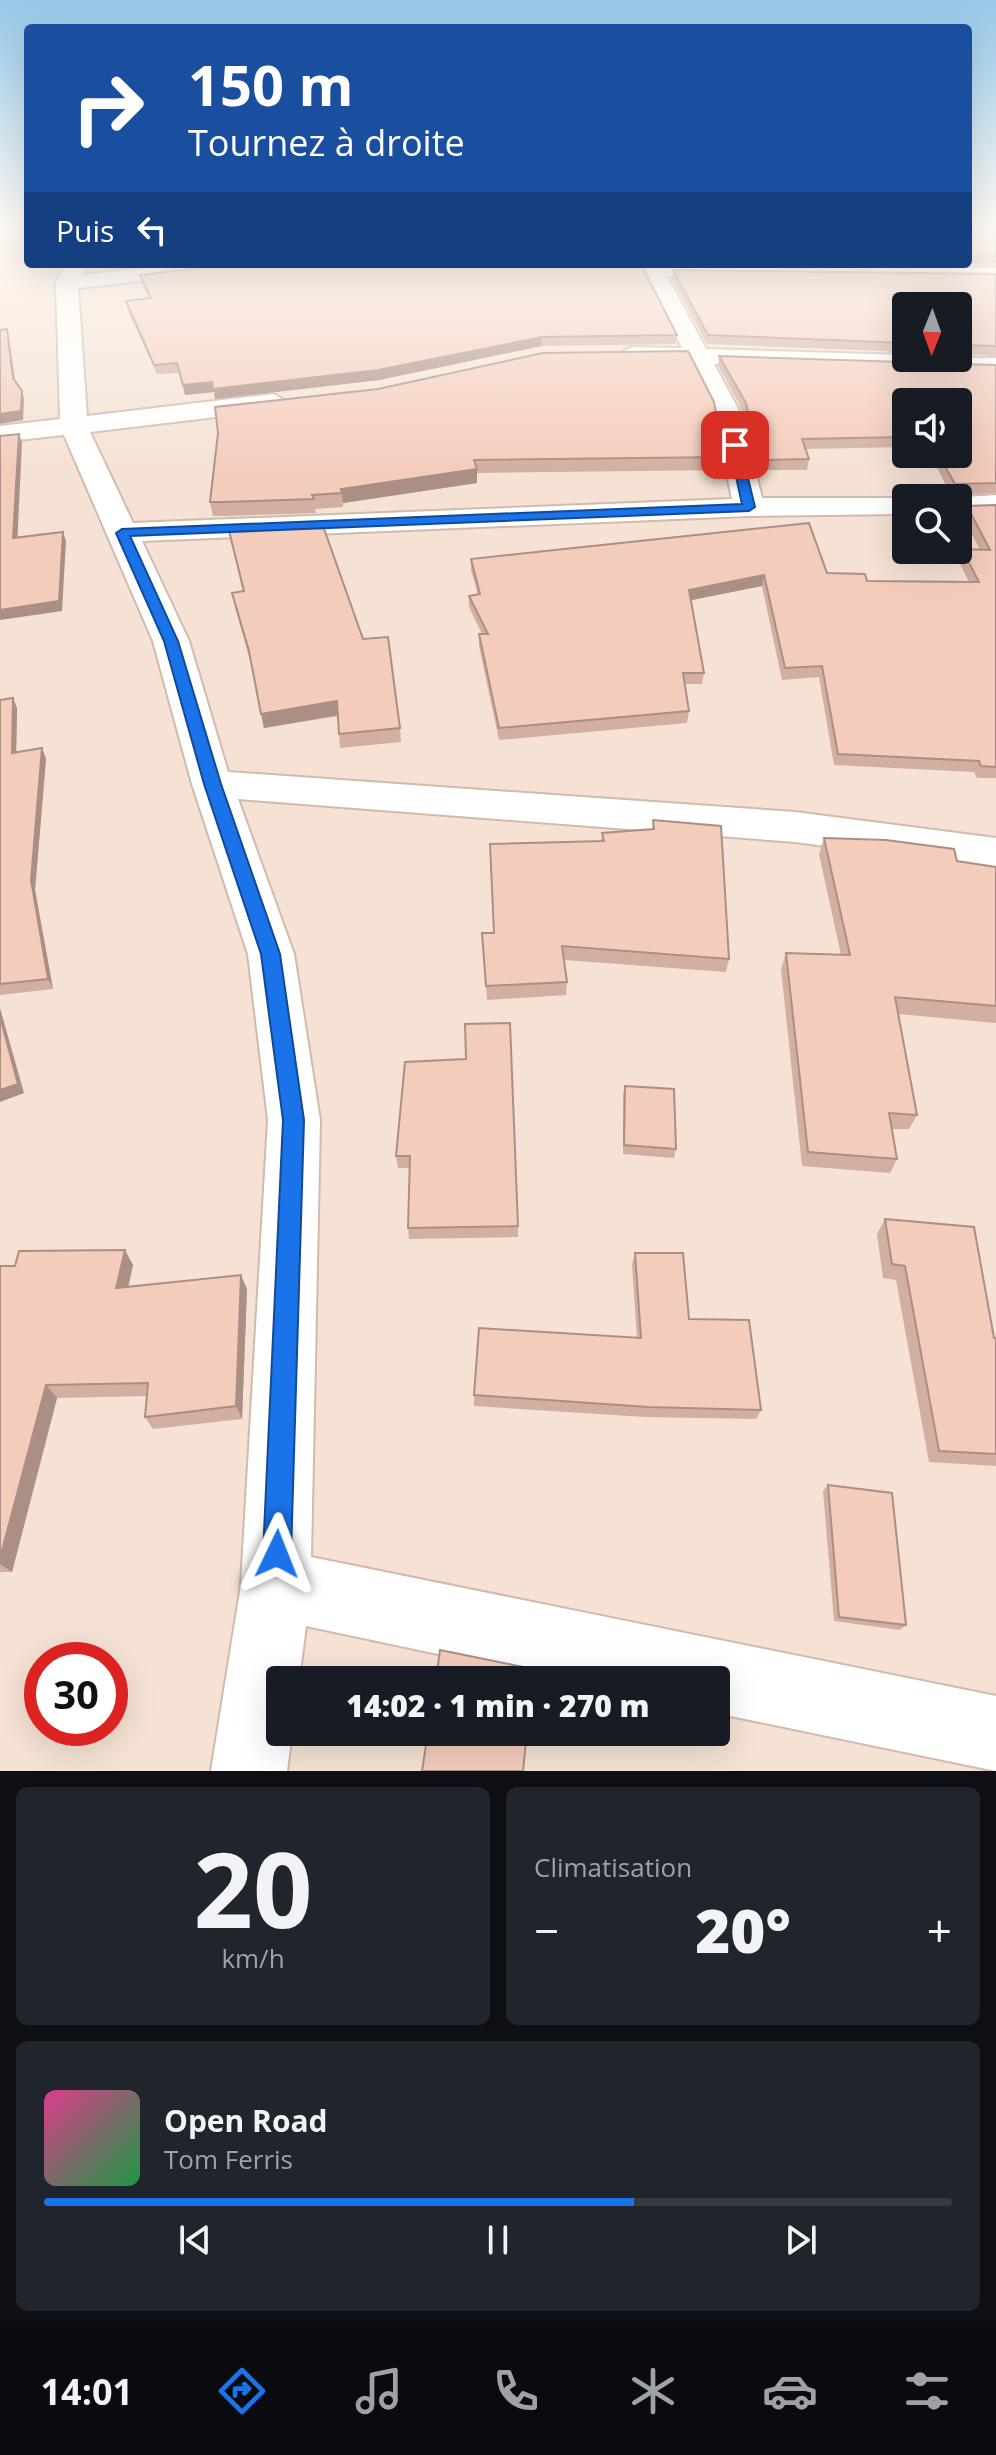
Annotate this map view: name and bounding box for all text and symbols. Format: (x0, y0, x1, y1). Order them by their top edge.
text: 150 m (188, 46, 354, 122)
icon: right (56, 56, 160, 160)
text: Tournez à droite (188, 118, 465, 167)
icon: left (130, 208, 174, 252)
text: Puis (56, 210, 114, 251)
north arrow (892, 292, 972, 372)
map controls (892, 292, 972, 564)
button: sound (892, 388, 972, 468)
pin (701, 411, 769, 479)
icon: arrive (713, 423, 757, 467)
button: search (892, 484, 972, 564)
position arrow (235, 1512, 319, 1596)
speed limit sign: 30 (24, 1642, 128, 1746)
text: 14:02 · 1 min · 270 m (346, 1685, 650, 1726)
text: 20 (194, 1817, 312, 1958)
text: Climatisation (534, 1849, 692, 1885)
text: 20° (695, 1889, 791, 1971)
text: − (534, 1900, 559, 1960)
text: + (927, 1900, 952, 1960)
text: km/h (221, 1940, 285, 1976)
text: Open Road (164, 2100, 328, 2141)
text: Tom Ferris (164, 2141, 293, 2177)
icon: previous (173, 2218, 217, 2262)
icon: pause (476, 2218, 520, 2262)
icon: next (779, 2218, 823, 2262)
icon: directions (214, 2363, 270, 2419)
icon: music (351, 2363, 407, 2419)
icon: phone (488, 2363, 544, 2419)
icon: climate (625, 2363, 681, 2419)
icon: car (762, 2363, 818, 2419)
icon: filters (899, 2363, 955, 2419)
text: 14:01 (41, 2367, 133, 2416)

